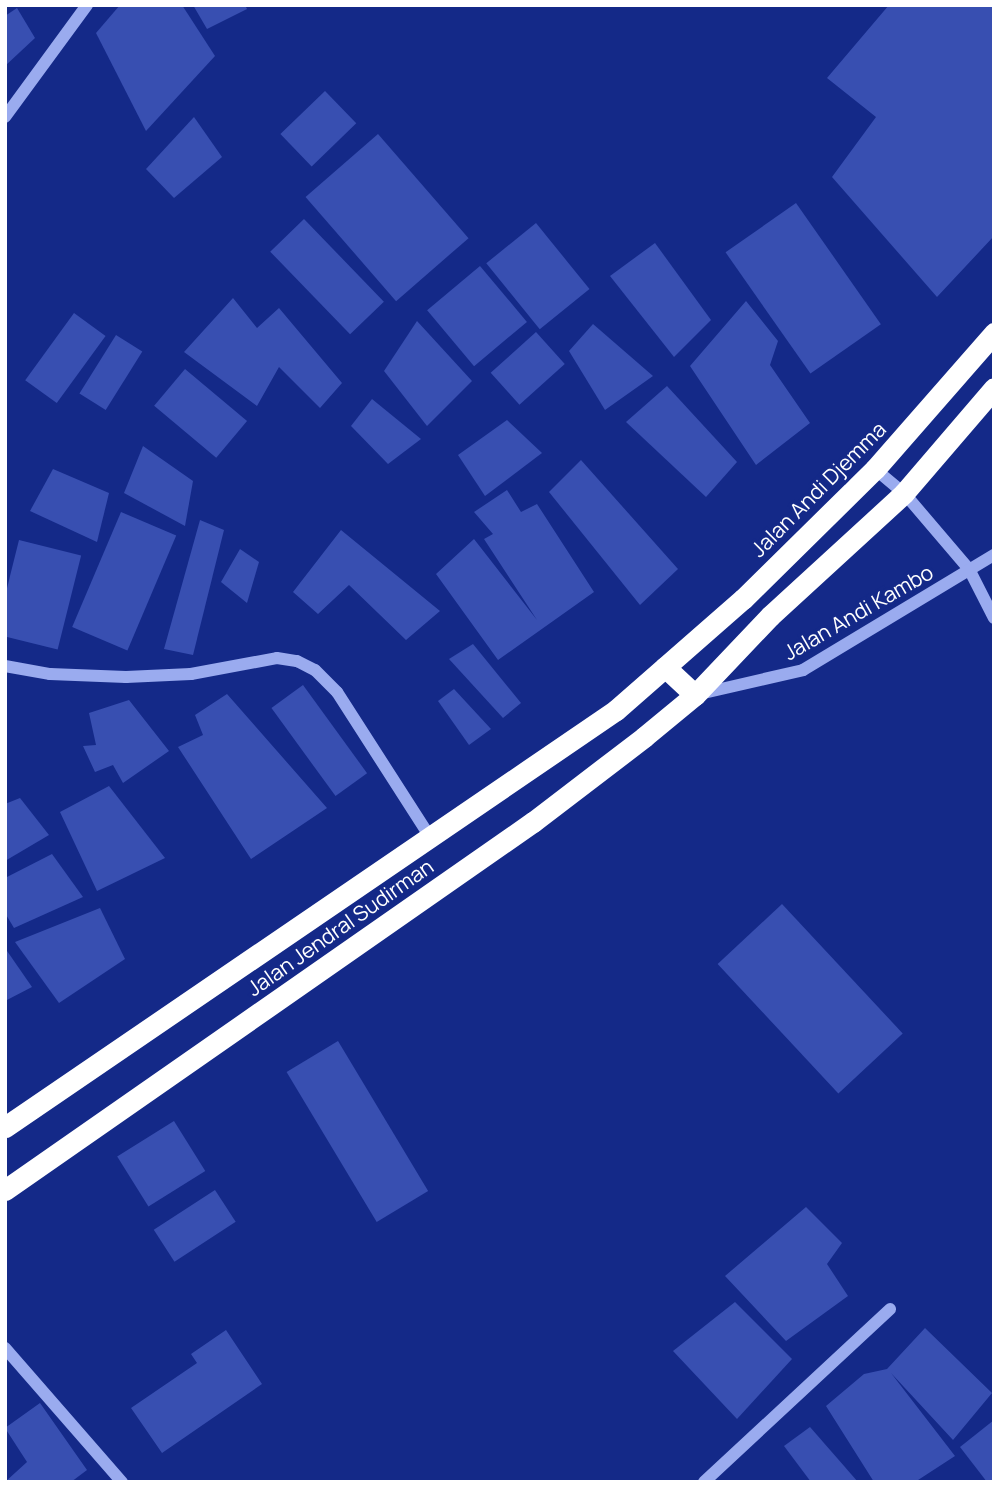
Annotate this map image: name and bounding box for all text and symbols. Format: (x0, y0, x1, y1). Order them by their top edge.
street label: Jalan Andi Djemma (745, 416, 891, 562)
street label: Jalan Andi Kambo (779, 559, 937, 665)
street label: Jalan Jendral Sudirman (242, 853, 438, 1001)

